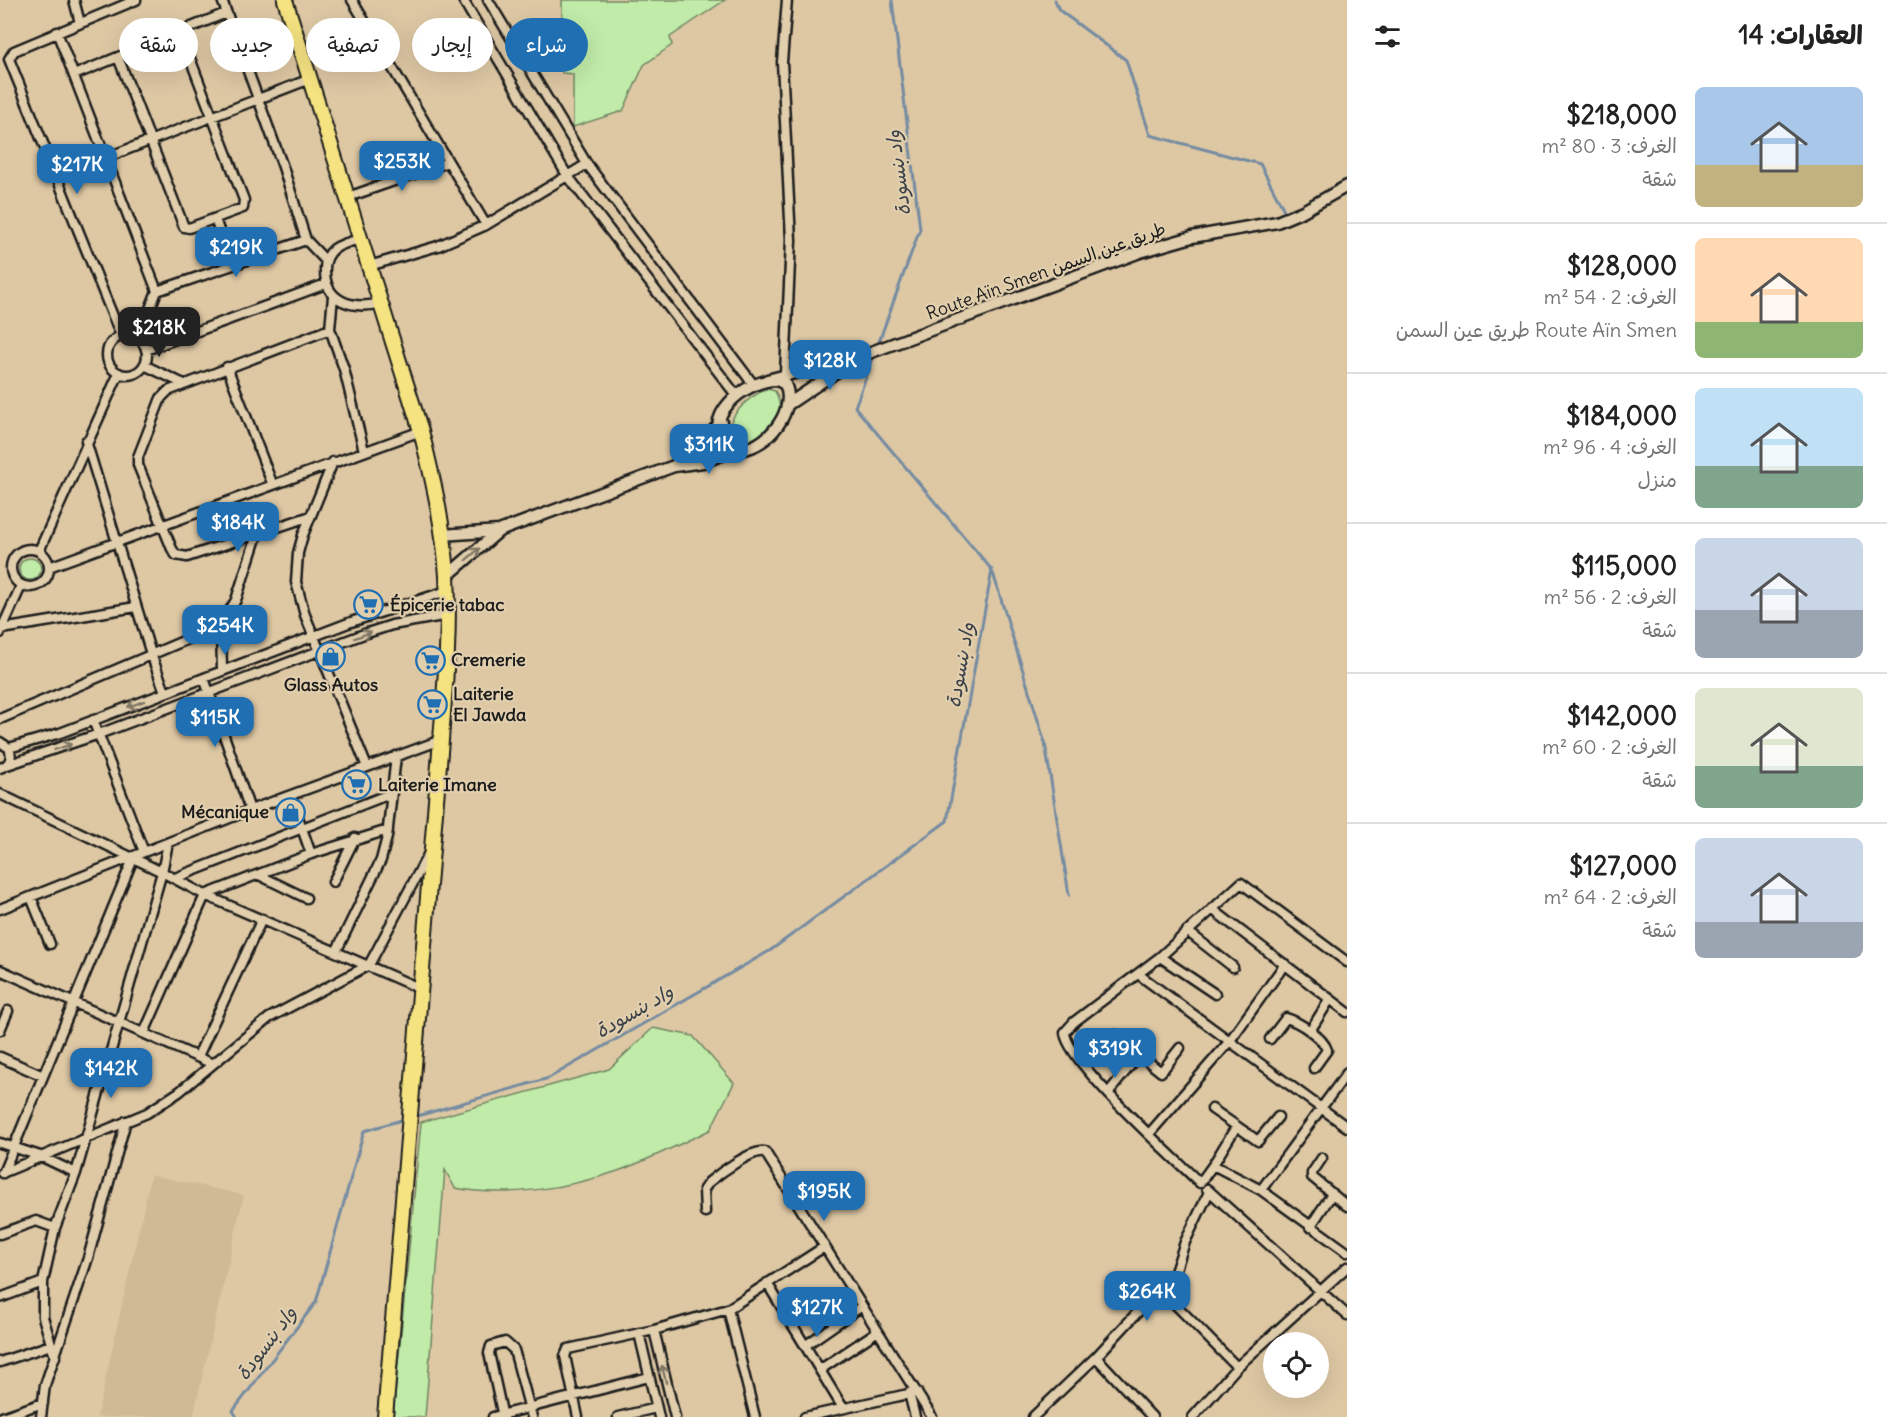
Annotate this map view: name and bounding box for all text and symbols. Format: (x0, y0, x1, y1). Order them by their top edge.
chip: شقة (119, 18, 198, 72)
chip: جديد (210, 18, 294, 72)
chip: تصفية (306, 18, 400, 72)
chip: إيجار (412, 18, 493, 72)
chip: شراء (505, 18, 588, 72)
text: العقارات: 14 (1738, 18, 1863, 51)
icon: filters (1371, 20, 1404, 53)
text: $218,000 (1566, 98, 1677, 131)
icon: home (1743, 111, 1815, 183)
water label: واد بنسودة (880, 128, 916, 217)
text: الغرف: 3 · 80 m² (1542, 133, 1677, 158)
pin: $253K (360, 141, 444, 192)
pin: $217K (35, 144, 119, 195)
text: $253K (373, 148, 431, 173)
text: $217K (51, 151, 103, 176)
text: شقة (1642, 166, 1677, 191)
street label: Route Aïn Smen طريق عين السمن (923, 216, 1169, 325)
pin: $219K (194, 227, 278, 278)
text: $219K (209, 234, 263, 259)
text: $128,000 (1567, 249, 1677, 282)
icon: home (1743, 262, 1815, 334)
text: الغرف: 2 · 54 m² (1544, 284, 1677, 309)
pin: $218K (117, 307, 201, 358)
text: $218K (132, 314, 186, 339)
text: Route Aïn Smen طريق عين السمن (1396, 317, 1677, 342)
pin: $128K (788, 340, 872, 391)
text: $128K (803, 347, 857, 372)
text: $184,000 (1566, 399, 1677, 432)
icon: home (1743, 412, 1815, 484)
pin: $311K (667, 424, 751, 475)
text: $311K (684, 431, 734, 456)
text: الغرف: 4 · 96 m² (1543, 434, 1677, 459)
text: منزل (1638, 467, 1677, 492)
pin: $184K (196, 502, 280, 553)
text: $184K (211, 509, 265, 534)
one-way arrow (465, 547, 481, 560)
text: $115,000 (1571, 549, 1677, 582)
icon: home (1743, 562, 1815, 634)
text: الغرف: 2 · 56 m² (1544, 584, 1677, 609)
supermarket icon: Épicerie tabac (353, 589, 385, 621)
place label: Épicerie tabac (390, 593, 504, 616)
pin: $254K (183, 605, 267, 656)
text: $254K (196, 612, 254, 637)
text: شقة (1642, 617, 1677, 642)
water label: واد بنسودة (940, 620, 980, 710)
one-way arrow (353, 628, 372, 639)
shop icon: Glass Autos (315, 640, 347, 672)
supermarket icon: Cremerie (414, 644, 446, 676)
place label: Cremerie (451, 648, 526, 671)
place label: Glass Autos (284, 673, 378, 696)
place label: Laiterie El Jawda (453, 682, 526, 726)
supermarket icon: Laiterie El Jawda (416, 688, 448, 720)
pin: $115K (173, 697, 257, 748)
one-way arrow (127, 699, 145, 710)
text: $142,000 (1567, 699, 1677, 732)
text: $115K (190, 704, 240, 729)
icon: home (1743, 712, 1815, 784)
text: الغرف: 2 · 60 m² (1542, 734, 1677, 759)
one-way arrow (53, 741, 72, 752)
text: شقة (1642, 767, 1677, 792)
supermarket icon: Laiterie Imane (341, 769, 373, 801)
place label: Laiterie Imane (378, 773, 497, 796)
shop icon: Mécanique (274, 796, 306, 828)
place label: Mécanique (181, 800, 269, 823)
text: $127,000 (1569, 849, 1677, 882)
icon: home (1743, 862, 1815, 934)
text: الغرف: 2 · 64 m² (1544, 884, 1677, 909)
text: شقة (1642, 917, 1677, 942)
water label: واد بنسودة (590, 978, 678, 1044)
pin: $319K (1073, 1028, 1157, 1079)
text: $319K (1088, 1035, 1142, 1060)
pin: $142K (69, 1048, 153, 1099)
text: $142K (84, 1055, 138, 1080)
pin: $195K (782, 1171, 866, 1222)
text: $195K (797, 1178, 851, 1203)
pin: $264K (1105, 1271, 1189, 1322)
text: $264K (1118, 1278, 1176, 1303)
pin: $127K (775, 1287, 859, 1338)
text: $127K (791, 1294, 843, 1319)
water label: واد بنسودة (230, 1300, 303, 1385)
map controls (1263, 1332, 1329, 1398)
button: locate (1263, 1332, 1329, 1398)
one-way arrow (658, 1364, 670, 1383)

